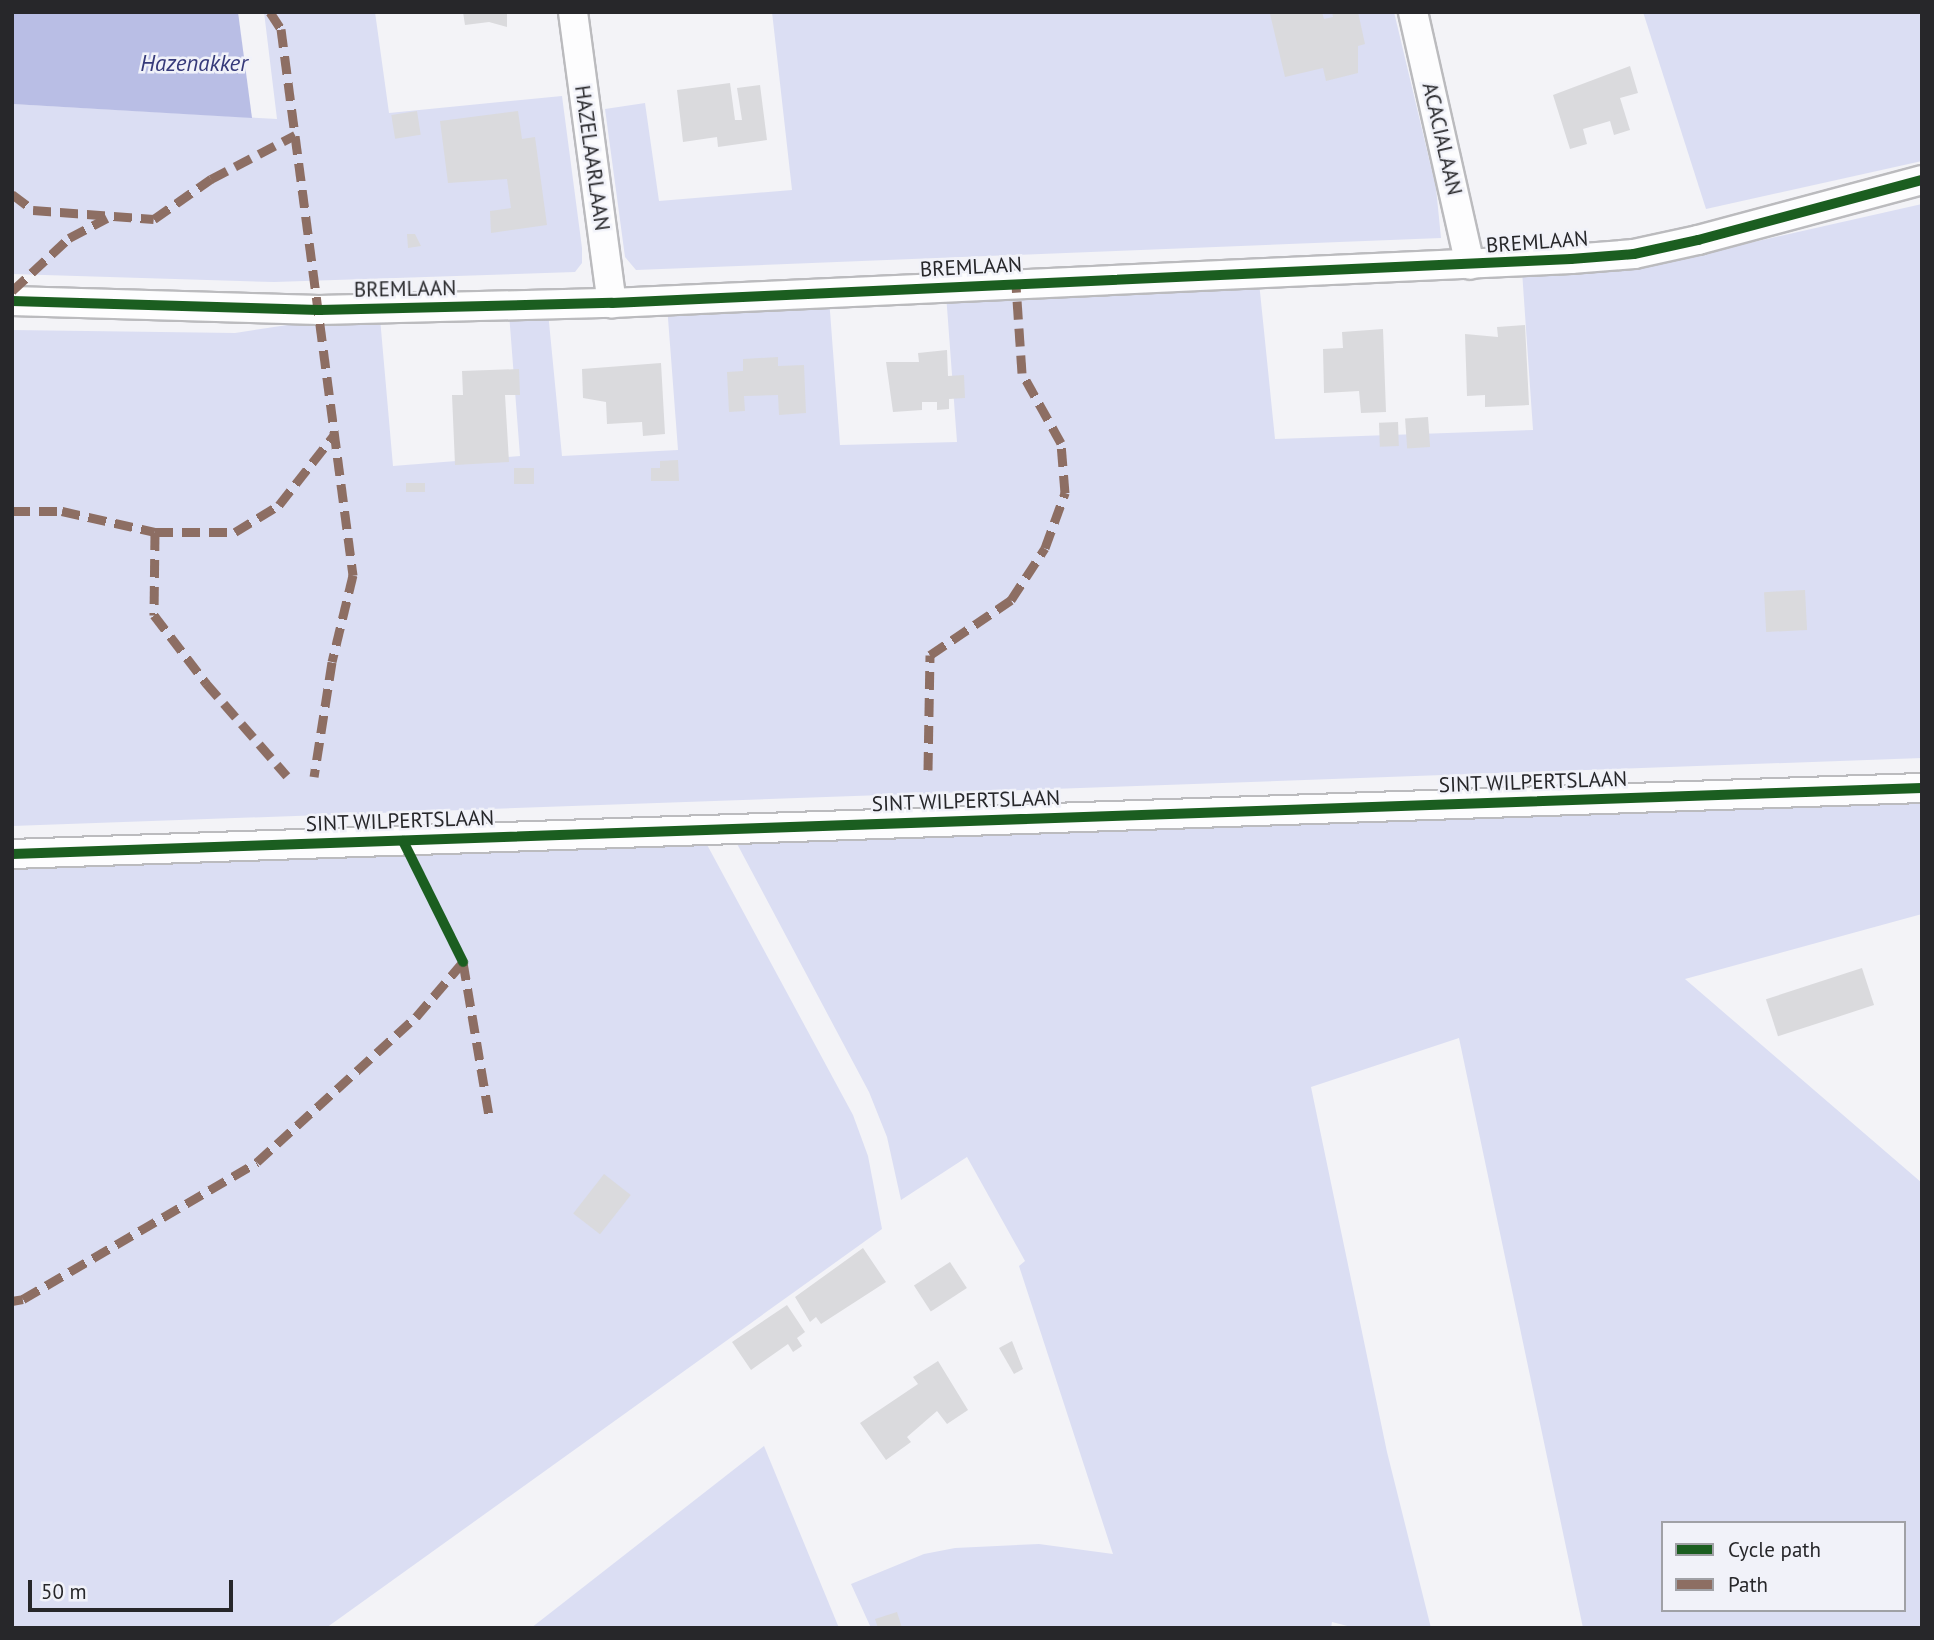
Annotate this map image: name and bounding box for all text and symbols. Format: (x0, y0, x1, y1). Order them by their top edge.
water label: Hazenakker (140, 49, 248, 77)
street label: ACACIALAAN (1417, 80, 1467, 198)
street label: HAZELAARLAAN (569, 84, 615, 232)
street label: BREMLAAN (1485, 226, 1589, 258)
street label: BREMLAAN (919, 252, 1023, 282)
street label: BREMLAAN (354, 276, 456, 302)
street label: SINT WILPERTSLAAN (1438, 766, 1628, 798)
street label: SINT WILPERTSLAAN (871, 785, 1061, 817)
street label: SINT WILPERTSLAAN (305, 805, 495, 837)
legend (1661, 1521, 1906, 1612)
text: Cycle path (1728, 1536, 1821, 1563)
scale bar (32, 1566, 236, 1610)
text: Path (1728, 1571, 1768, 1598)
text: 50 m (41, 1578, 87, 1605)

